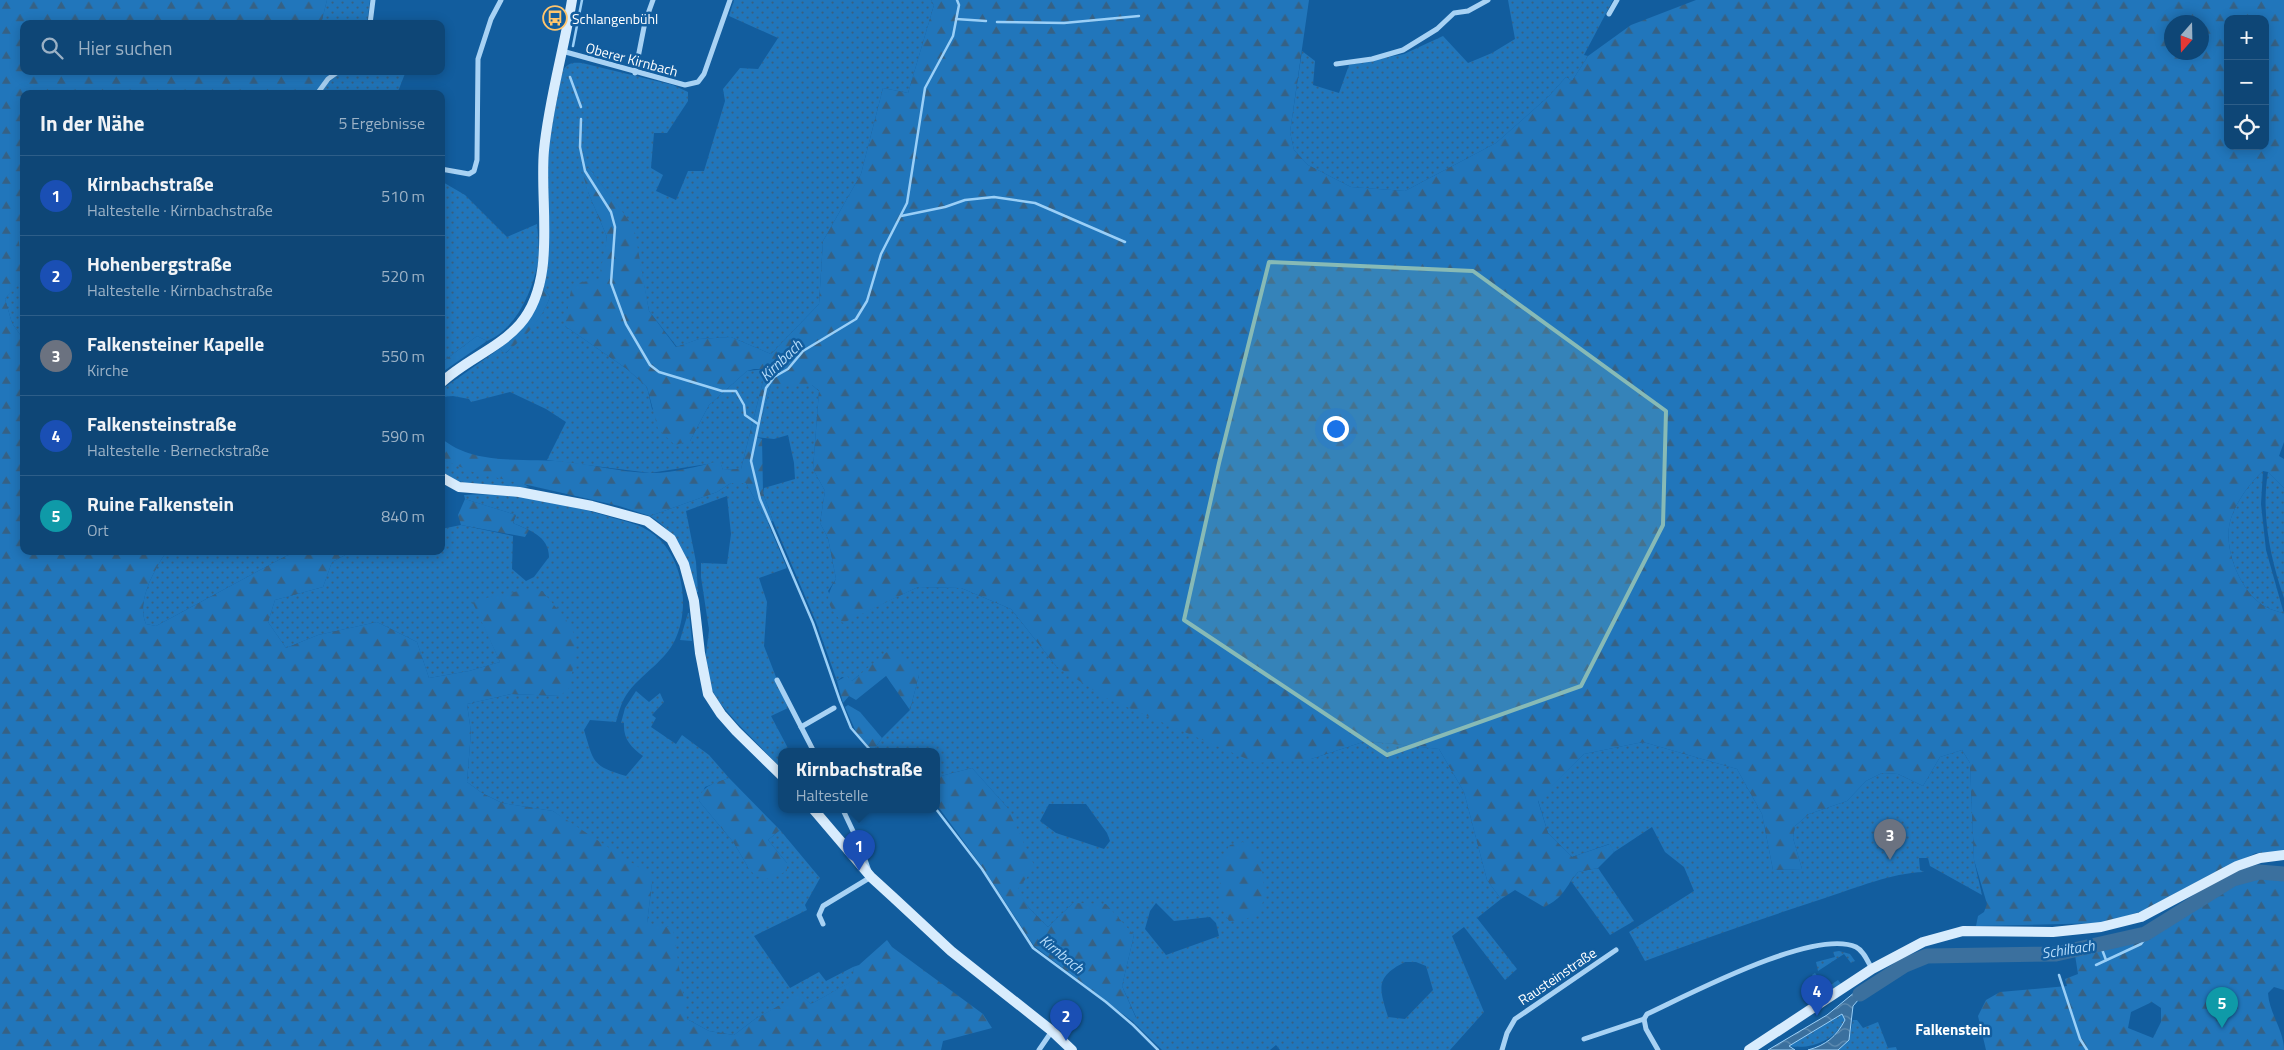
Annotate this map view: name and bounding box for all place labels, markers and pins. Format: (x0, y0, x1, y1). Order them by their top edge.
bus stop icon: Schlangenbühl (542, 5, 568, 31)
place label: Schlangenbühl (572, 8, 658, 29)
pin: 3 (1874, 819, 1906, 860)
pin: 1 (843, 830, 875, 871)
pin: 4 (1801, 975, 1833, 1016)
pin: 5 (2206, 987, 2238, 1028)
pin: 2 (1050, 1000, 1082, 1041)

